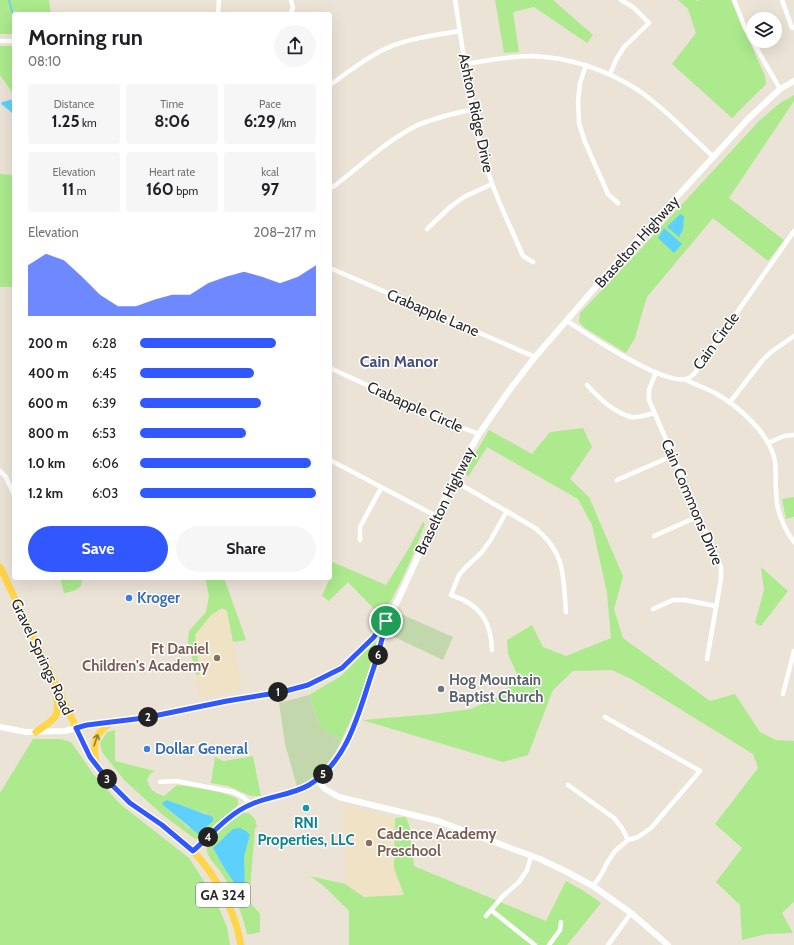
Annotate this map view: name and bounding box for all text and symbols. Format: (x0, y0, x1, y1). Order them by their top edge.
map controls (746, 12, 782, 48)
button: layers (746, 12, 782, 48)
text: Morning run (28, 24, 143, 51)
button: share (274, 25, 316, 67)
street label: Ashton Ridge Drive (455, 52, 497, 174)
text: 08:10 (28, 53, 61, 69)
text: Distance (54, 97, 94, 111)
text: Time (160, 97, 184, 111)
text: Pace (259, 97, 281, 111)
text: 1.25 (51, 111, 80, 131)
text: 8:06 (154, 111, 190, 131)
text: 6:29 (244, 111, 276, 131)
text: km (80, 116, 97, 130)
text: /km (276, 116, 296, 130)
text: Elevation (53, 165, 95, 179)
text: Heart rate (149, 165, 195, 179)
text: kcal (261, 165, 279, 179)
text: 11 (62, 179, 74, 199)
text: 160 (146, 179, 174, 199)
text: 97 (261, 179, 279, 199)
text: m (74, 184, 86, 198)
text: bpm (174, 184, 198, 198)
street label: Braselton Highway (591, 192, 683, 292)
text: Elevation (28, 224, 79, 240)
text: 208–217 m (253, 224, 316, 240)
street label: Crabapple Lane (384, 285, 482, 341)
street label: Cain Circle (689, 308, 743, 373)
text: 200 m (28, 335, 67, 351)
text: 6:28 (92, 335, 117, 351)
district label: Cain Manor (360, 352, 439, 371)
text: 400 m (28, 365, 69, 381)
text: 6:45 (92, 365, 117, 381)
street label: Crabapple Circle (364, 378, 466, 436)
text: 600 m (28, 395, 68, 411)
text: 6:39 (92, 395, 117, 411)
text: 800 m (28, 425, 68, 441)
text: 6:53 (92, 425, 116, 441)
street label: Cain Commons Drive (657, 436, 727, 568)
street label: Braselton Highway (411, 444, 479, 558)
text: 1.0 km (28, 455, 65, 471)
text: 6:06 (92, 455, 119, 471)
text: 1.2 km (28, 485, 63, 501)
text: 6:03 (92, 485, 118, 501)
button: Save (28, 526, 168, 572)
button: Share (176, 526, 316, 572)
place label: Kroger (137, 589, 180, 607)
marker: Kroger (124, 593, 134, 603)
street label: Gravel Springs Road (7, 596, 77, 718)
pin (369, 604, 403, 638)
icon: arrive (375, 610, 397, 632)
place label: Ft Daniel Children's Academy (82, 640, 210, 675)
pin: 6 (368, 645, 388, 665)
text: 6 (375, 648, 381, 662)
marker: Ft Daniel Children's Academy (212, 653, 222, 663)
place label: Hog Mountain Baptist Church (449, 671, 544, 706)
pin: 1 (268, 682, 288, 702)
marker: Hog Mountain Baptist Church (436, 684, 446, 694)
text: 1 (276, 685, 280, 699)
pin: 2 (138, 707, 158, 727)
text: 2 (145, 710, 151, 724)
one-way arrow (93, 733, 100, 746)
place label: Dollar General (155, 740, 248, 758)
marker: Dollar General (142, 744, 152, 754)
pin: 5 (313, 764, 333, 784)
text: 5 (320, 767, 326, 781)
pin: 3 (97, 769, 117, 789)
text: 3 (104, 772, 110, 786)
marker: RNI Properties, LLC (301, 803, 311, 813)
place label: RNI Properties, LLC (257, 814, 355, 849)
place label: Cadence Academy Preschool (377, 825, 498, 860)
pin: 4 (198, 827, 218, 847)
text: 4 (205, 830, 211, 844)
marker: Cadence Academy Preschool (364, 838, 374, 848)
road number: GA 324 (196, 883, 250, 907)

